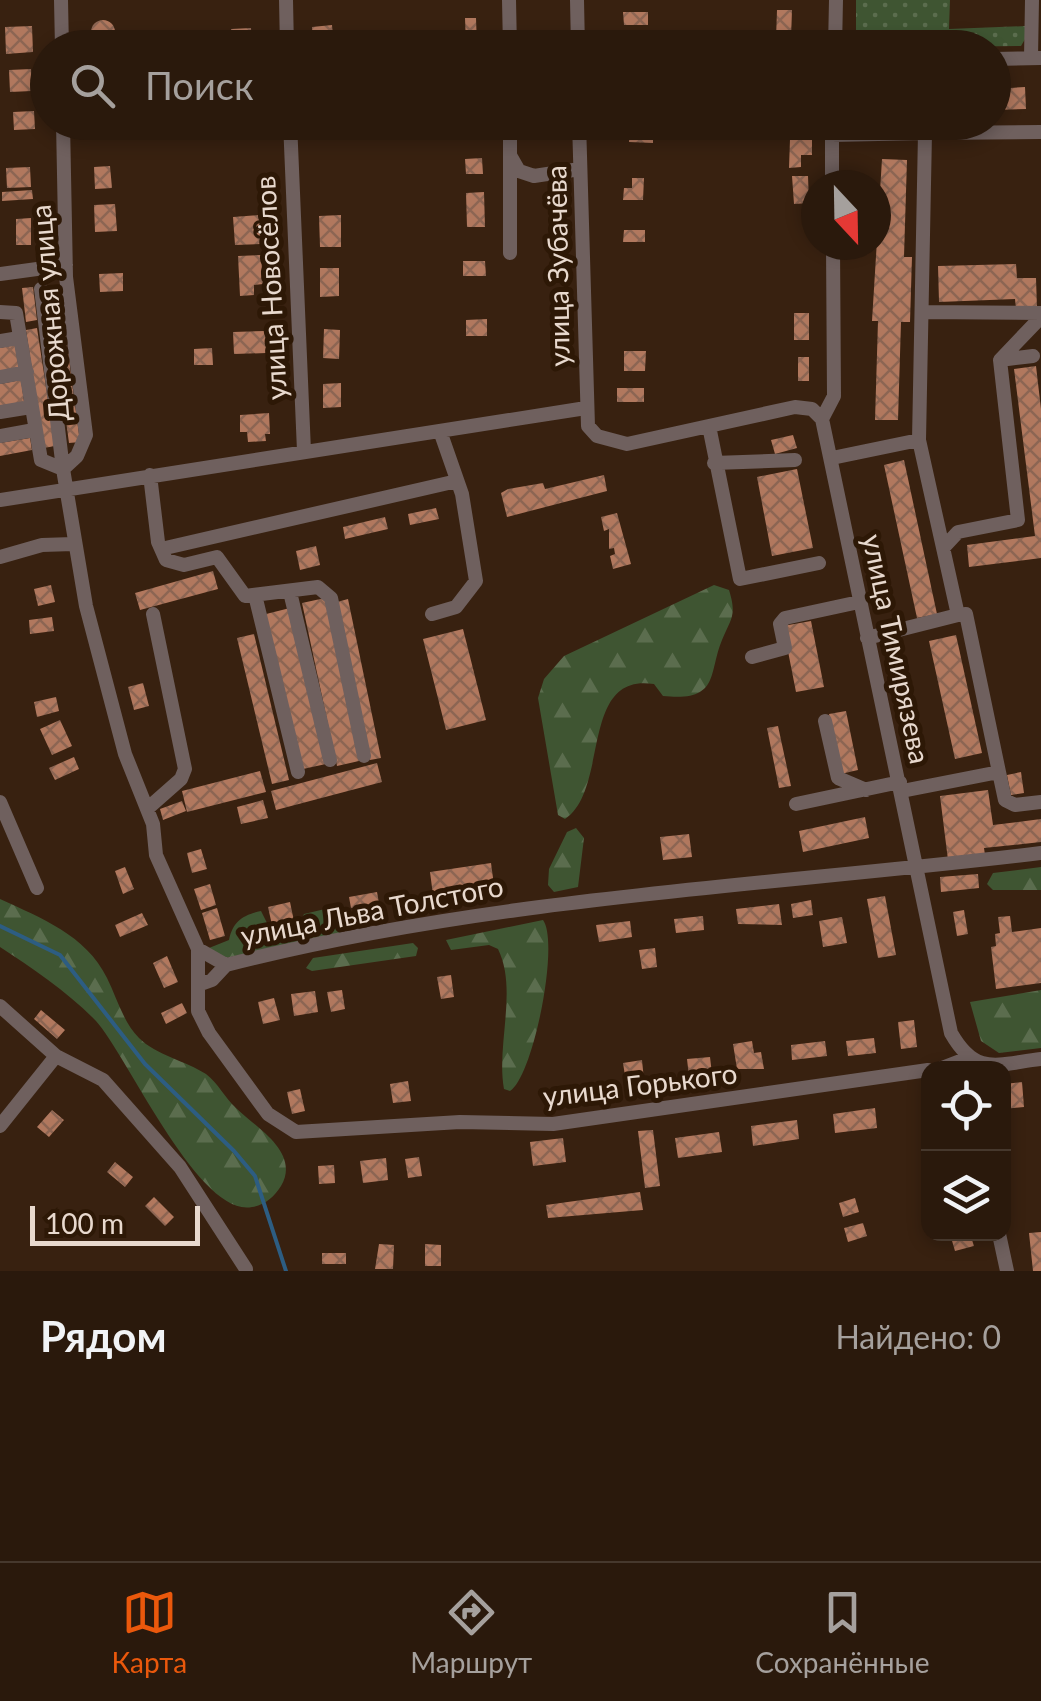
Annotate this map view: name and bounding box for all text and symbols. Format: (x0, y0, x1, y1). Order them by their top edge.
search box (30, 30, 1011, 140)
icon: search (65, 58, 120, 113)
text: Поиск (145, 62, 254, 108)
street label: улица Зубачёва (538, 165, 576, 367)
north arrow (801, 170, 891, 260)
street label: улица Новосёлов (247, 175, 293, 401)
street label: Дорожная улица (23, 203, 75, 423)
street label: улица Тимирязева (856, 531, 938, 767)
street label: улица Льва Толстого (238, 868, 506, 952)
street label: улица Горького (541, 1055, 739, 1113)
map controls (921, 1061, 1011, 1241)
button: locate (921, 1061, 1011, 1151)
button: layers (921, 1151, 1011, 1241)
scale bar (30, 1201, 200, 1246)
text: 100 m (45, 1206, 124, 1240)
text: Рядом (40, 1311, 167, 1361)
text: Найдено: 0 (835, 1317, 1001, 1356)
tab: Карта (111, 1585, 187, 1679)
tab: Маршрут (410, 1585, 532, 1679)
tab: Сохранённые (755, 1585, 930, 1679)

